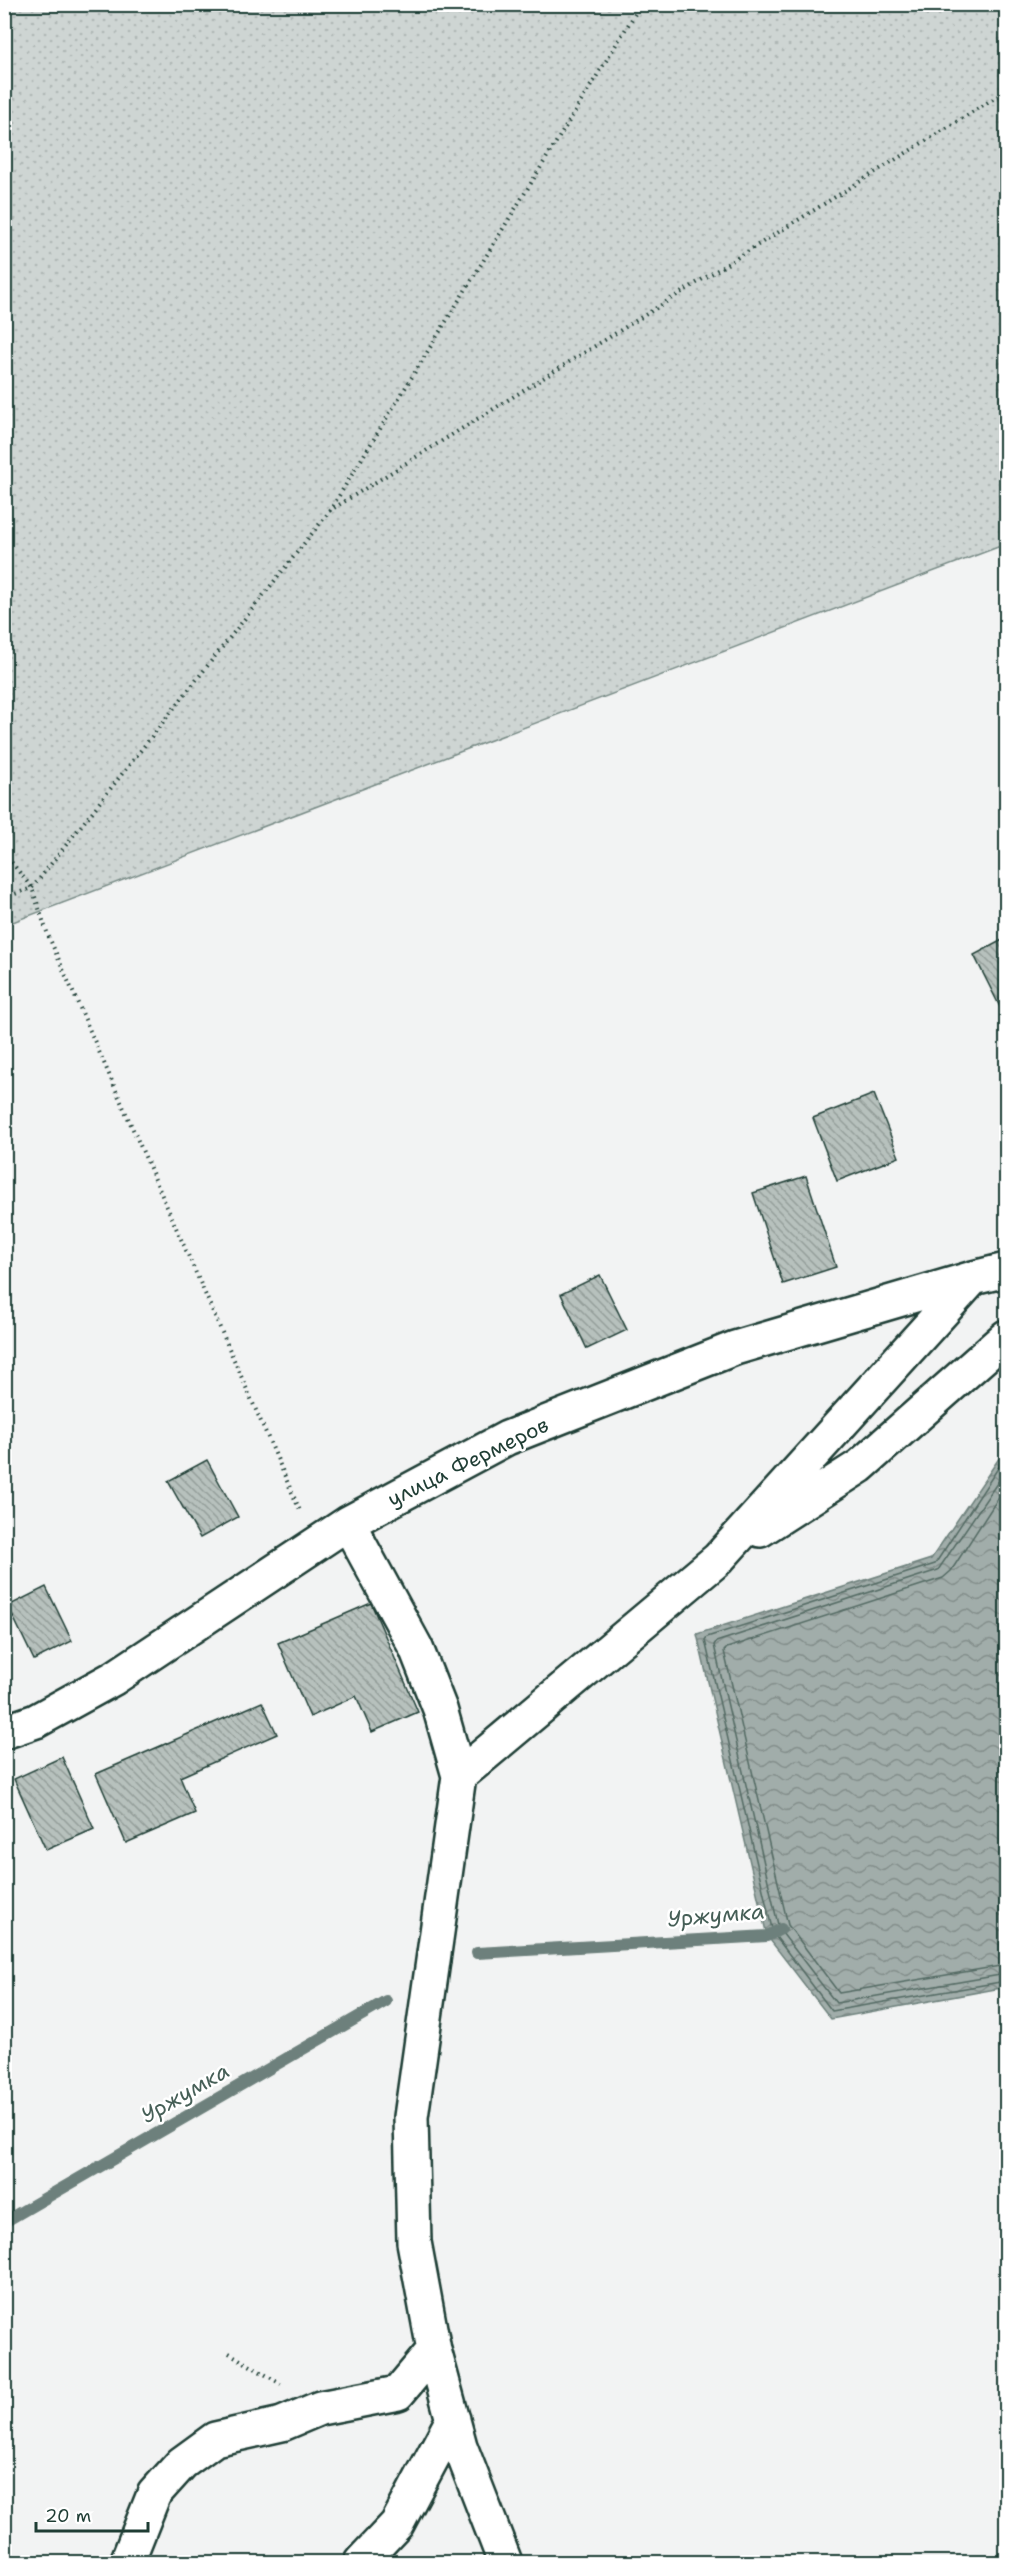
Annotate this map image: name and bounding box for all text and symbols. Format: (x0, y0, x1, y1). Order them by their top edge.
street label: улица Фермеров (383, 1411, 553, 1513)
water label: Уржумка (666, 1896, 766, 1934)
water label: Уржумка (136, 2056, 234, 2130)
scale bar (36, 2495, 148, 2533)
text: 20 m (45, 2504, 91, 2528)

